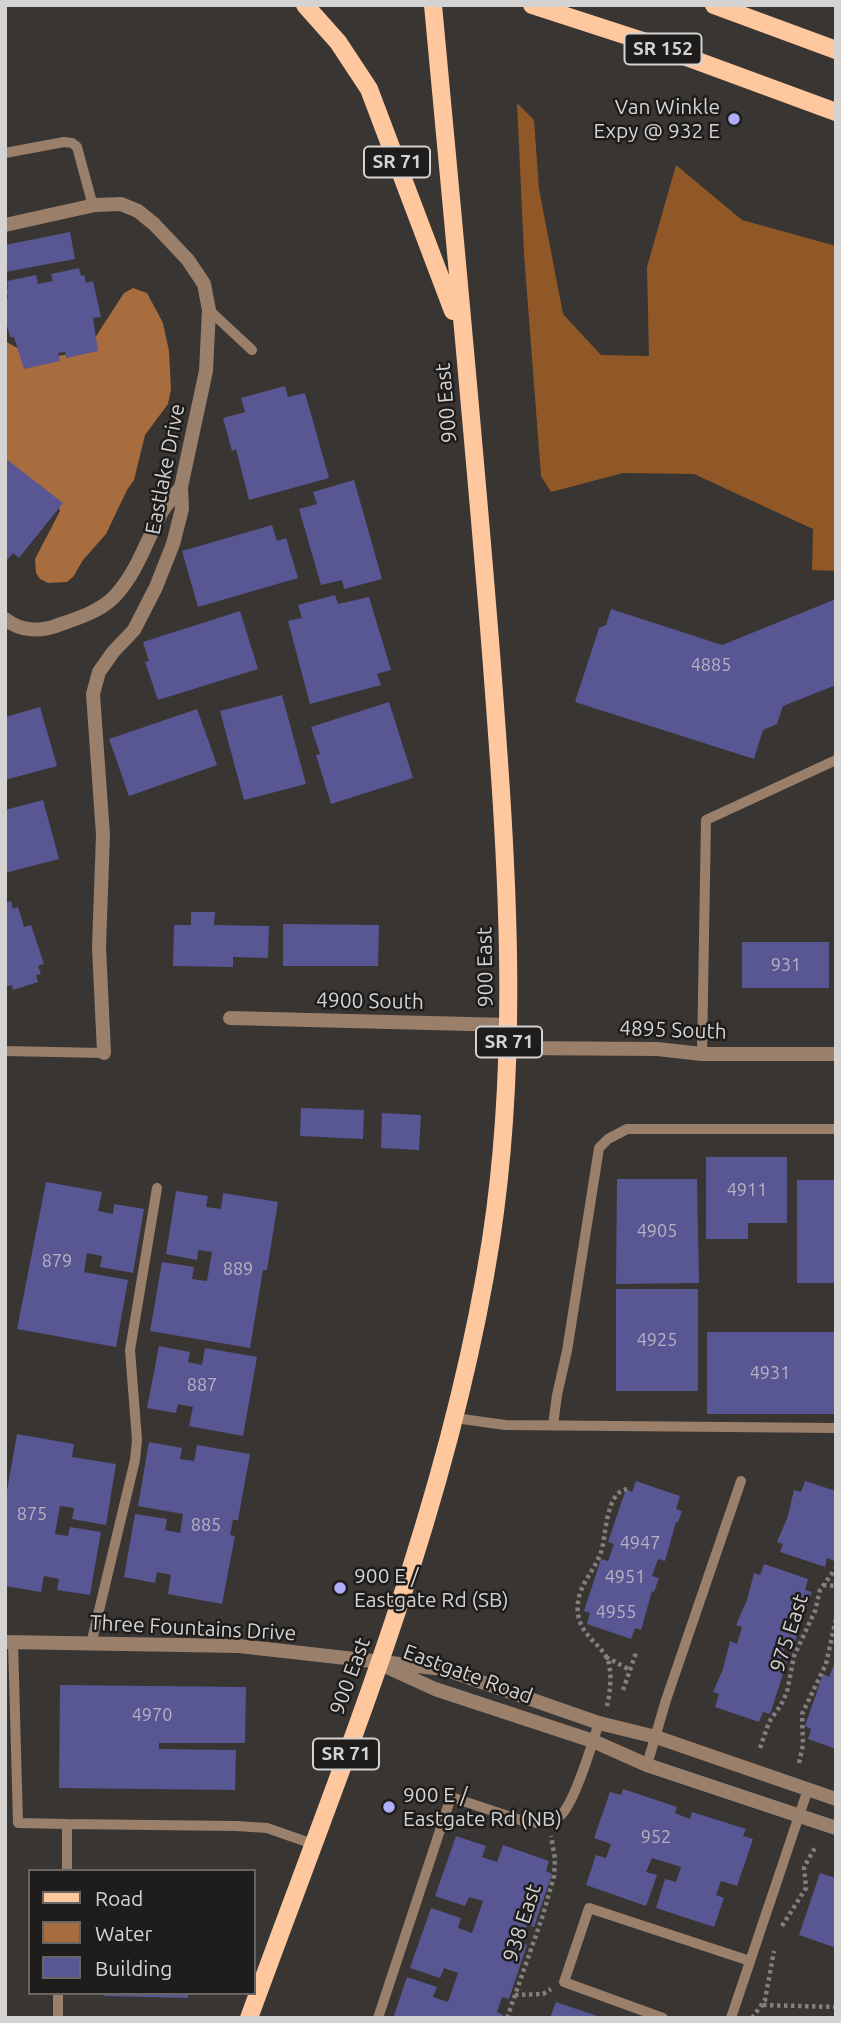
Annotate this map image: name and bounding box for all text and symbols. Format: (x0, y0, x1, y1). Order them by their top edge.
road number: SR 152 (624, 34, 702, 64)
place label: Van Winkle Expy @ 932 E (593, 94, 720, 144)
marker: Van Winkle Expy @ 932 E (726, 111, 742, 127)
road number: SR 71 (364, 146, 430, 178)
street label: 900 East (430, 362, 462, 444)
street label: Eastlake Drive (140, 402, 190, 536)
house number: 4885 (691, 654, 731, 676)
street label: 900 East (472, 927, 498, 1007)
house number: 931 (771, 954, 801, 976)
street label: 4900 South (316, 987, 424, 1015)
street label: 4895 South (619, 1016, 727, 1044)
road number: SR 71 (476, 1026, 542, 1058)
house number: 4911 (727, 1179, 767, 1201)
house number: 4905 (637, 1220, 677, 1242)
house number: 879 (42, 1250, 72, 1272)
house number: 889 (223, 1258, 253, 1280)
house number: 4925 (637, 1329, 677, 1351)
house number: 4931 (750, 1362, 790, 1384)
house number: 887 (187, 1374, 217, 1396)
house number: 875 (17, 1503, 47, 1525)
house number: 885 (191, 1514, 221, 1536)
house number: 4947 (620, 1532, 660, 1554)
place label: 900 E / Eastgate Rd (SB) (354, 1563, 509, 1613)
house number: 4951 (605, 1566, 645, 1588)
marker: 900 E / Eastgate Rd (SB) (332, 1580, 348, 1596)
street label: 975 East (765, 1591, 813, 1675)
house number: 4955 (596, 1601, 636, 1623)
street label: Three Fountains Drive (89, 1610, 297, 1646)
street label: 900 East (324, 1634, 376, 1718)
street label: Eastgate Road (400, 1639, 536, 1709)
house number: 4970 (132, 1704, 172, 1726)
road number: SR 71 (313, 1738, 379, 1770)
place label: 900 E / Eastgate Rd (NB) (403, 1782, 562, 1832)
marker: 900 E / Eastgate Rd (NB) (381, 1799, 397, 1815)
house number: 952 (641, 1826, 671, 1848)
legend (28, 1869, 256, 1995)
street label: 938 East (498, 1881, 546, 1965)
text: Road (95, 1886, 143, 1910)
text: Water (95, 1921, 153, 1945)
text: Building (95, 1956, 172, 1980)

